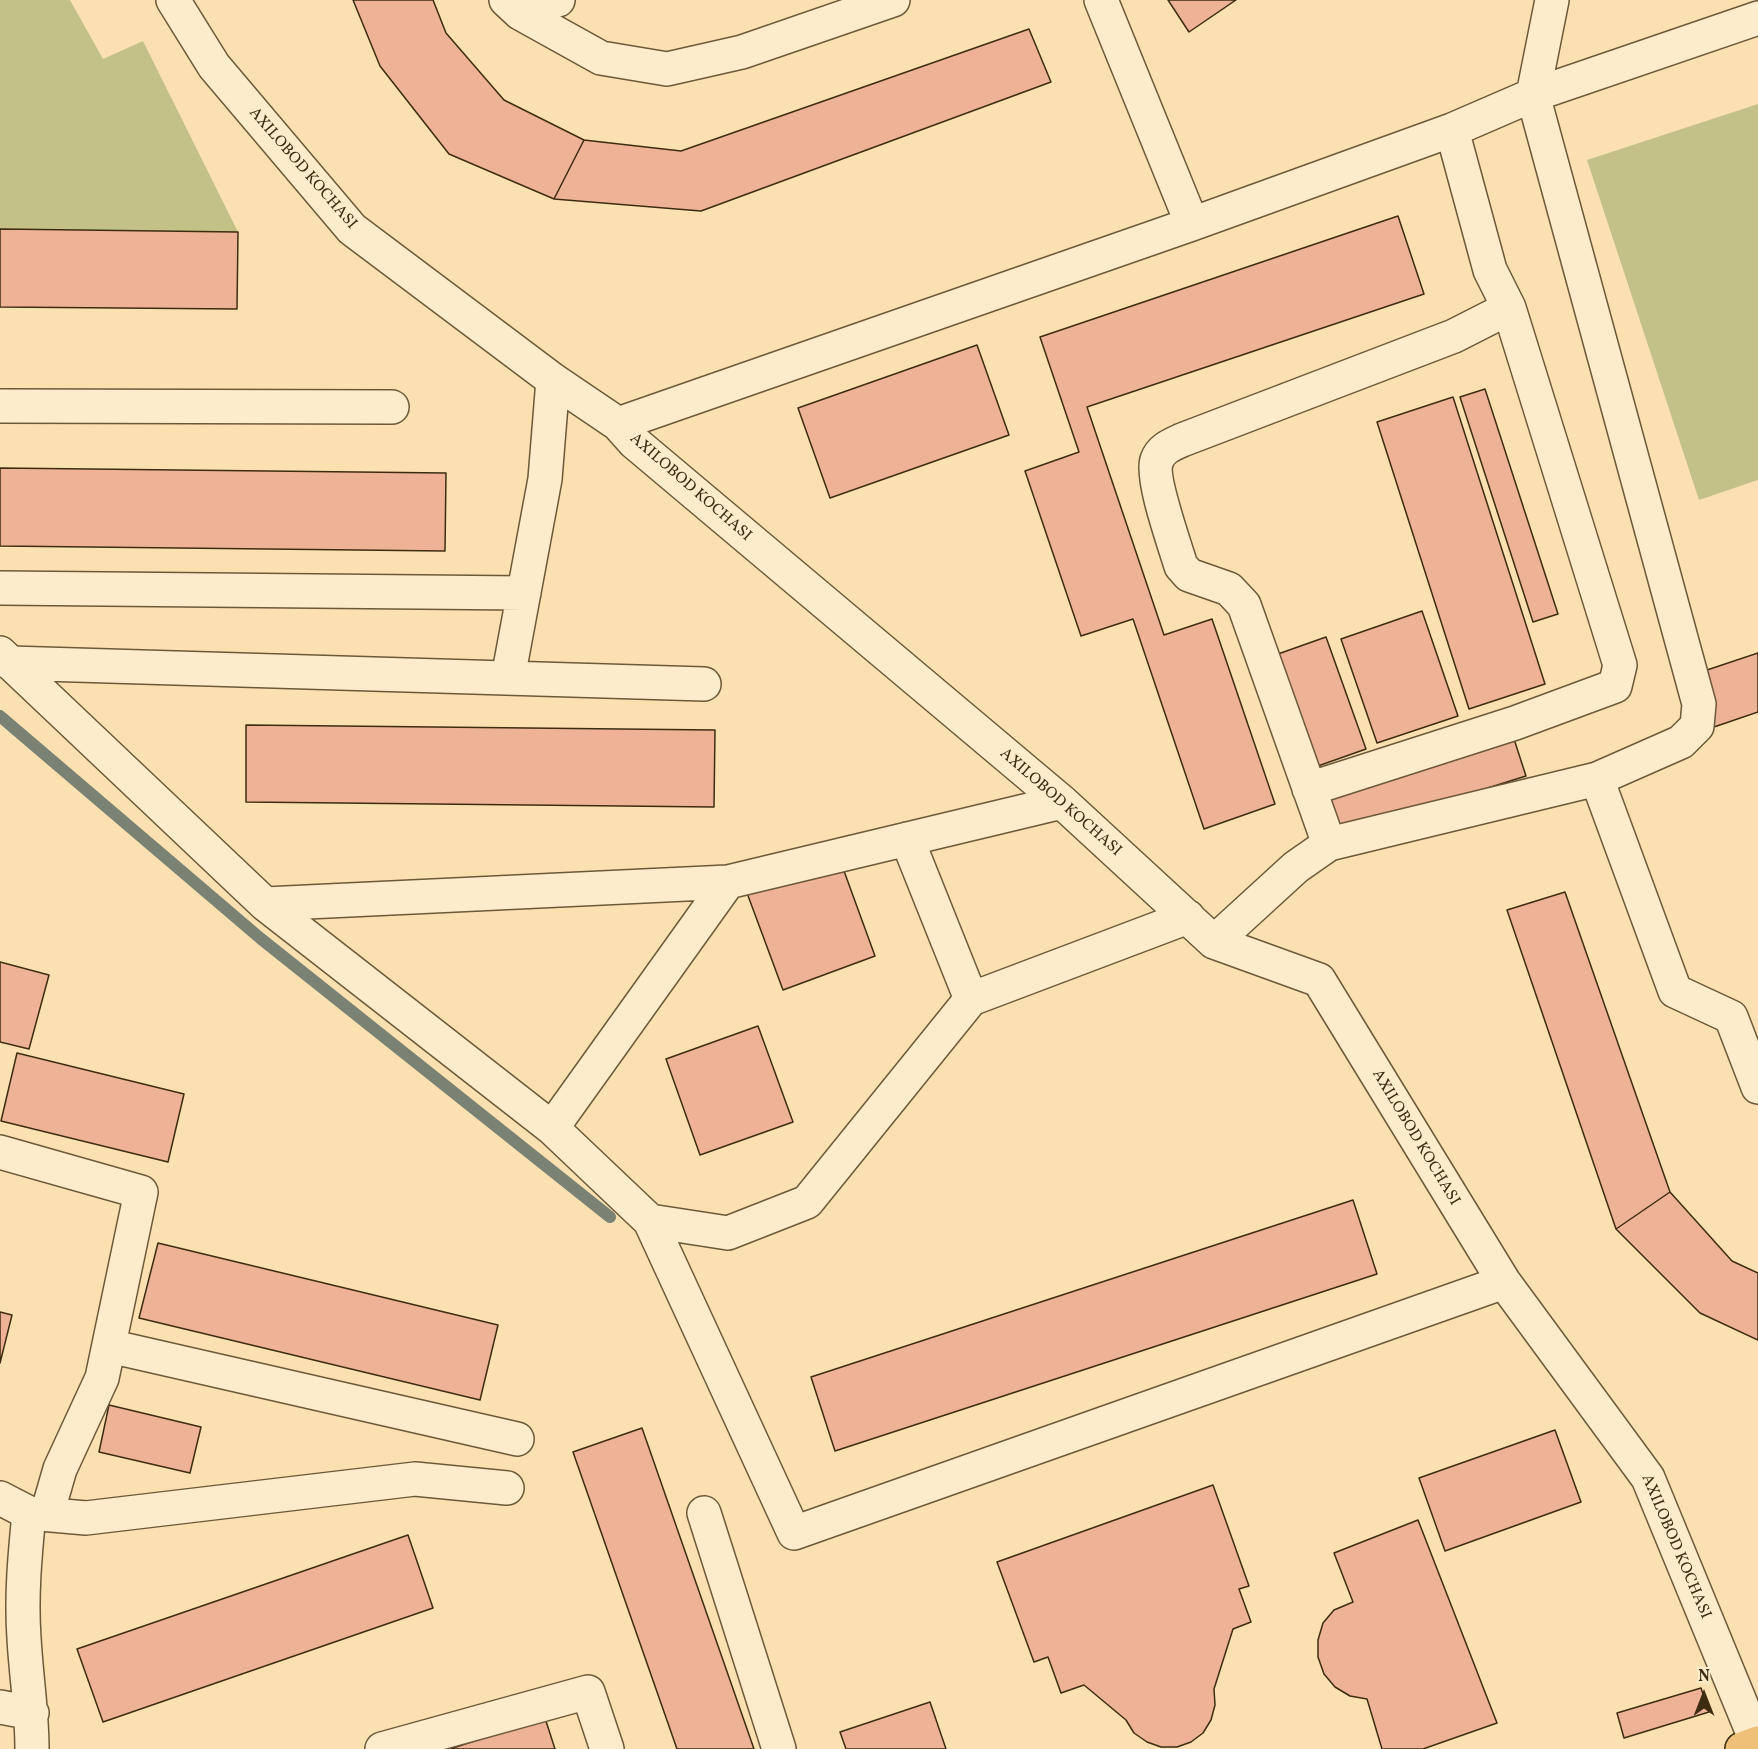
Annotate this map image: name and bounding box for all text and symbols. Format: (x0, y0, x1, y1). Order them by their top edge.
street label: AXILOBOD KOCHASI (244, 104, 360, 234)
street label: AXILOBOD KOCHASI (625, 430, 755, 546)
street label: AXILOBOD KOCHASI (995, 745, 1125, 861)
street label: AXILOBOD KOCHASI (1367, 1067, 1463, 1209)
street label: AXILOBOD KOCHASI (1636, 1472, 1714, 1622)
north arrow (1674, 1665, 1734, 1725)
text: N (1698, 1666, 1710, 1688)

